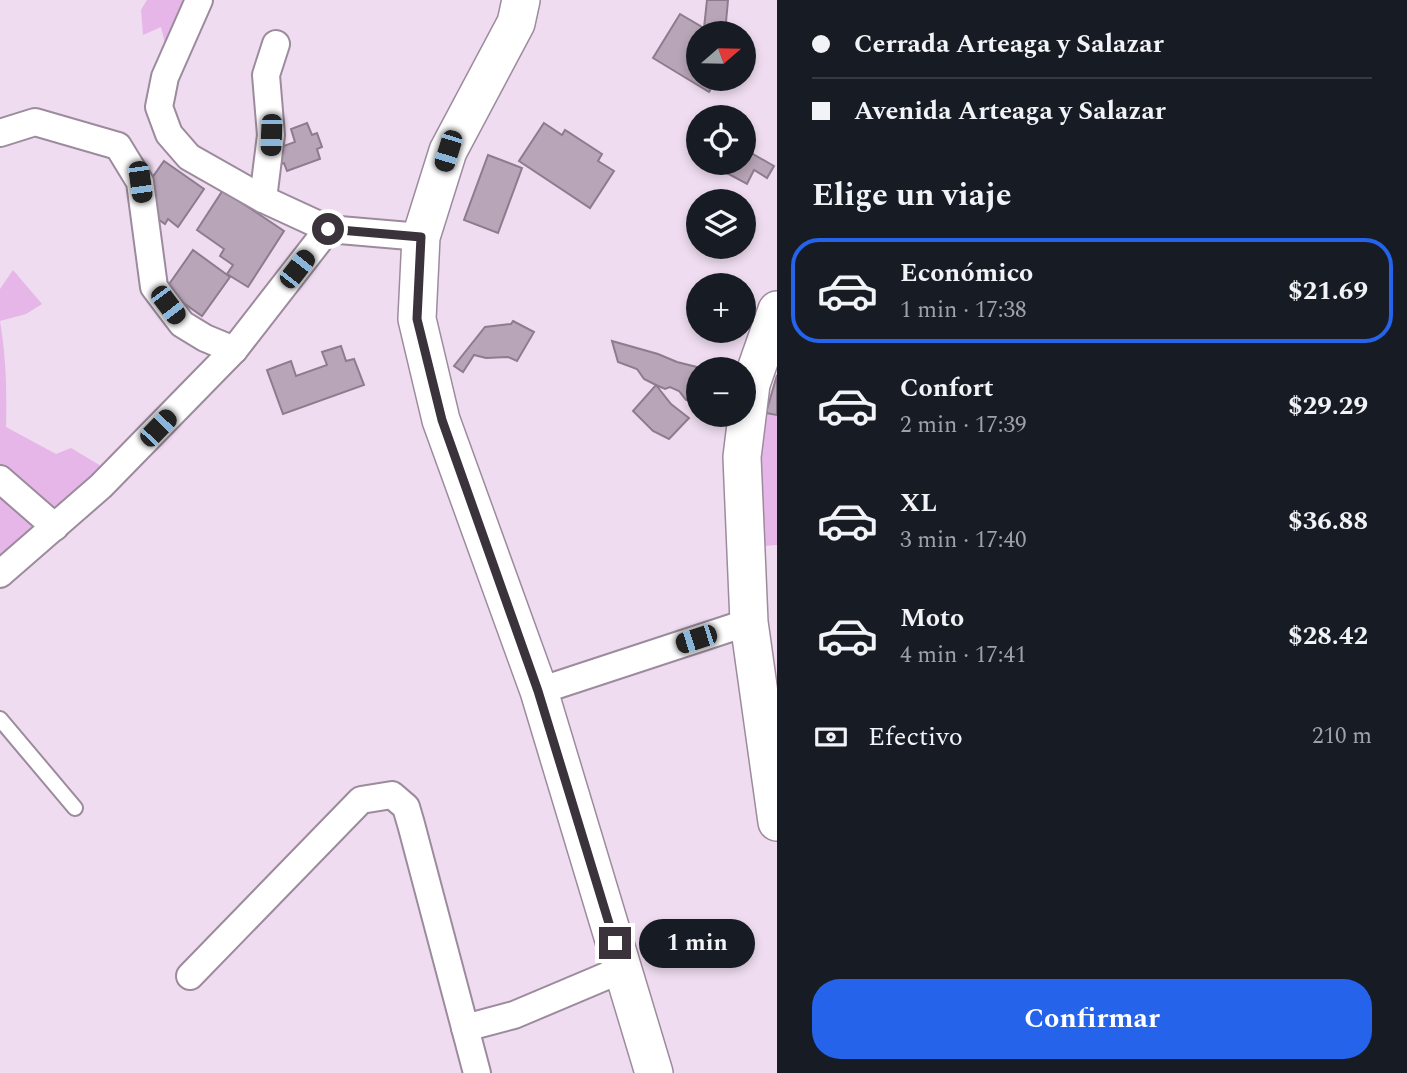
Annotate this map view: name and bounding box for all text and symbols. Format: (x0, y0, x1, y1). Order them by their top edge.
north arrow (686, 21, 756, 91)
map controls (686, 21, 756, 427)
text: Cerrada Arteaga y Salazar (854, 24, 1164, 64)
text: Avenida Arteaga y Salazar (854, 91, 1166, 131)
button: locate (686, 105, 756, 175)
car (260, 114, 283, 156)
car (432, 128, 465, 174)
car (127, 160, 154, 204)
text: Elige un viaje (812, 171, 1012, 220)
button: layers (686, 189, 756, 259)
route start (312, 213, 344, 245)
car (276, 246, 319, 292)
text: Económico (900, 253, 1033, 293)
icon: car (816, 259, 879, 322)
text: $21.69 (1288, 271, 1368, 311)
button: + (686, 273, 756, 343)
car (147, 282, 190, 328)
text: 1 min · 17:38 (900, 293, 1027, 328)
button: − (686, 357, 756, 427)
text: Confort (900, 368, 994, 408)
icon: car (816, 374, 879, 437)
text: $29.29 (1288, 386, 1368, 426)
car (136, 406, 181, 450)
text: 2 min · 17:39 (900, 408, 1027, 443)
text: XL (900, 483, 937, 523)
icon: car (816, 489, 879, 552)
text: $36.88 (1288, 501, 1368, 541)
text: 3 min · 17:40 (900, 523, 1027, 558)
text: Moto (900, 598, 964, 638)
icon: car (816, 604, 879, 667)
text: $28.42 (1288, 616, 1368, 656)
car (673, 623, 720, 655)
text: 4 min · 17:41 (900, 638, 1027, 673)
text: Efectivo (868, 717, 963, 757)
icon: cash (812, 718, 850, 756)
text: 210 m (1312, 719, 1372, 754)
callout: 1 min (640, 918, 755, 968)
text: 1 min (666, 926, 728, 961)
route end (599, 927, 631, 959)
button: Confirmar (812, 979, 1372, 1059)

